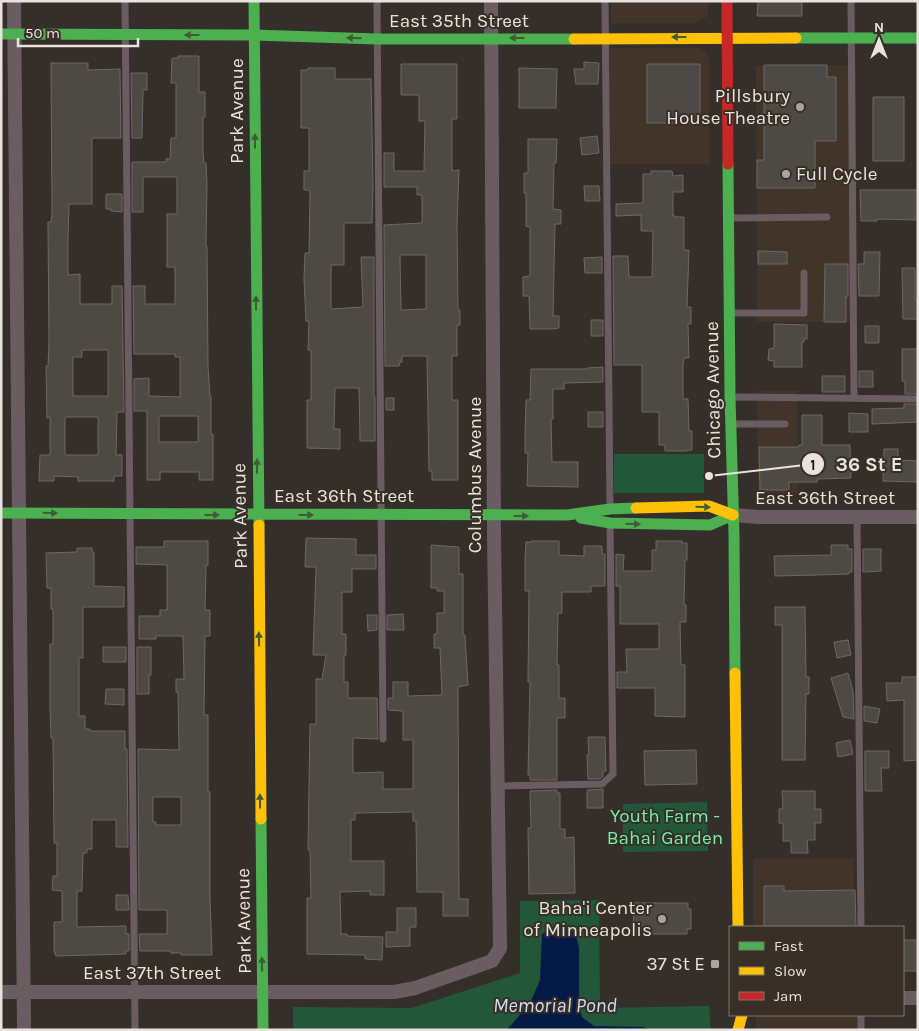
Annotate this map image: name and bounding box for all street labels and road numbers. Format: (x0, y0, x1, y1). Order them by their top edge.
street label: East 35th Street (389, 10, 529, 32)
street label: Park Avenue (226, 58, 248, 164)
street label: Chicago Avenue (701, 321, 725, 459)
street label: Columbus Avenue (464, 397, 486, 553)
street label: Park Avenue (228, 463, 252, 569)
street label: East 36th Street (274, 485, 414, 507)
street label: East 36th Street (755, 487, 895, 509)
street label: Park Avenue (232, 868, 256, 974)
street label: East 37th Street (83, 962, 221, 984)

